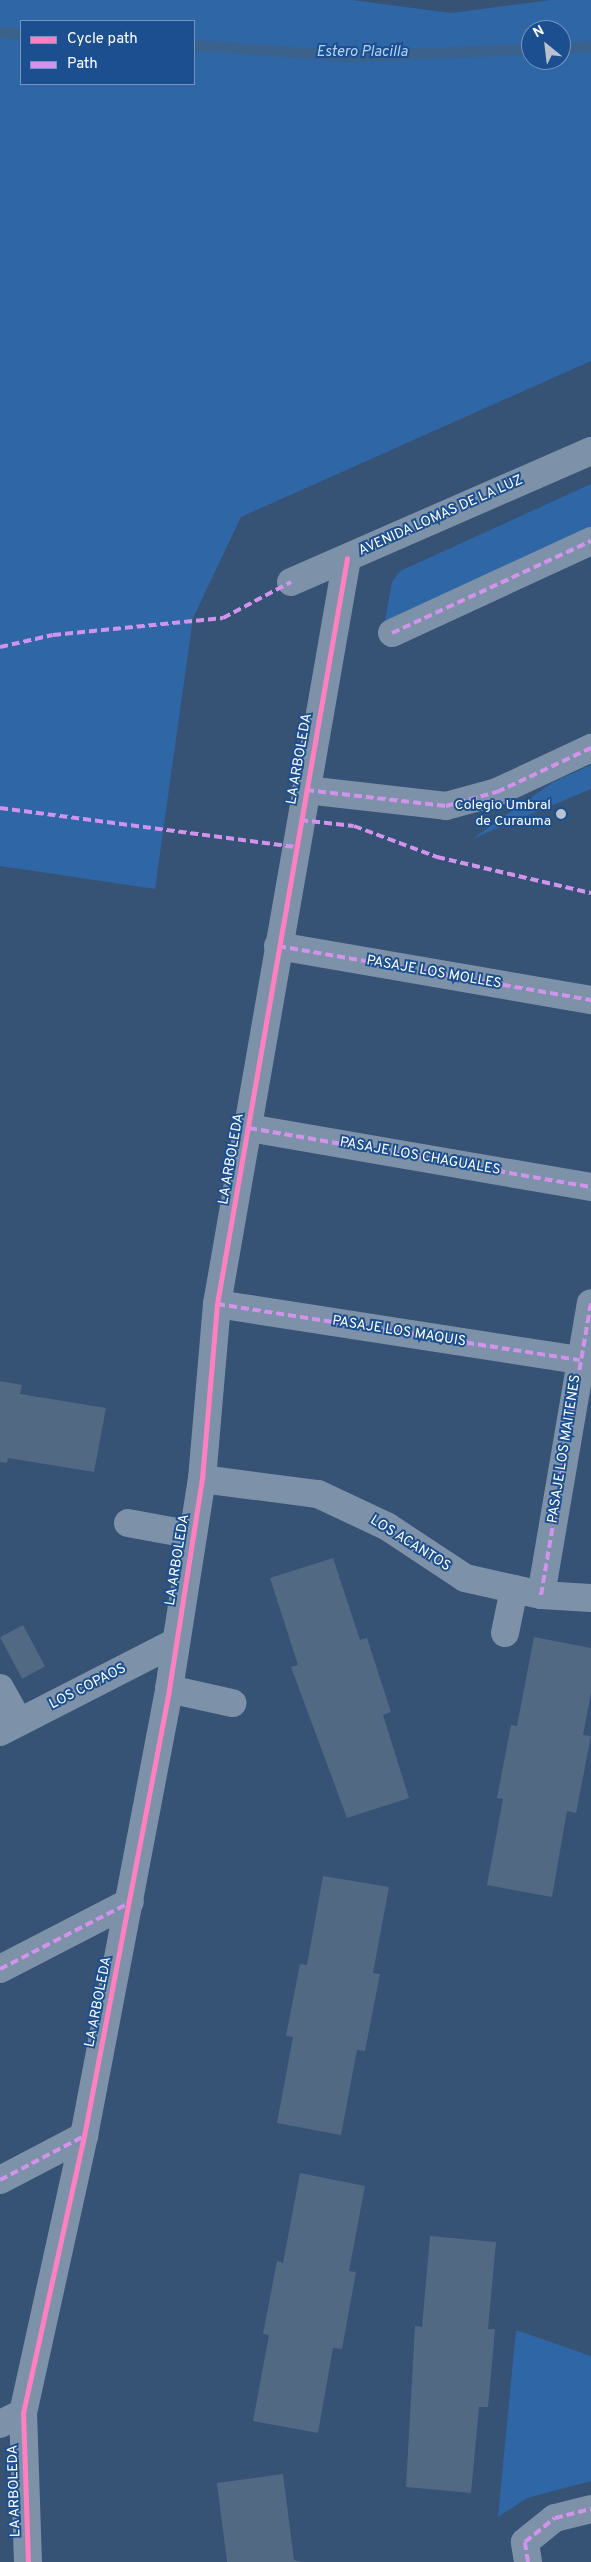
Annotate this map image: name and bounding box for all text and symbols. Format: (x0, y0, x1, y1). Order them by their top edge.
legend (20, 20, 195, 85)
north arrow (521, 20, 571, 70)
text: N (530, 22, 547, 42)
text: Cycle path (67, 30, 138, 49)
water label: Estero Placilla (316, 44, 408, 62)
text: Path (67, 55, 98, 74)
street label: AVENIDA LOMAS DE LA LUZ (356, 472, 526, 560)
street label: LA ARBOLEDA (284, 712, 316, 806)
place label: Colegio Umbral de Curauma (455, 798, 551, 830)
marker: Colegio Umbral de Curauma (555, 808, 567, 820)
street label: PASAJE LOS MOLLES (365, 953, 503, 993)
street label: LA ARBOLEDA (216, 1112, 248, 1206)
street label: PASAJE LOS CHAGUALES (338, 1135, 502, 1179)
street label: PASAJE LOS MAQUIS (331, 1313, 467, 1351)
street label: PASAJE LOS MAITENES (545, 1374, 585, 1524)
street label: LOS ACANTOS (366, 1512, 454, 1576)
street label: LA ARBOLEDA (162, 1513, 194, 1607)
street label: LOS COPAOS (47, 1660, 129, 1714)
street label: LA ARBOLEDA (82, 1955, 116, 2049)
street label: LA ARBOLEDA (5, 2444, 25, 2538)

